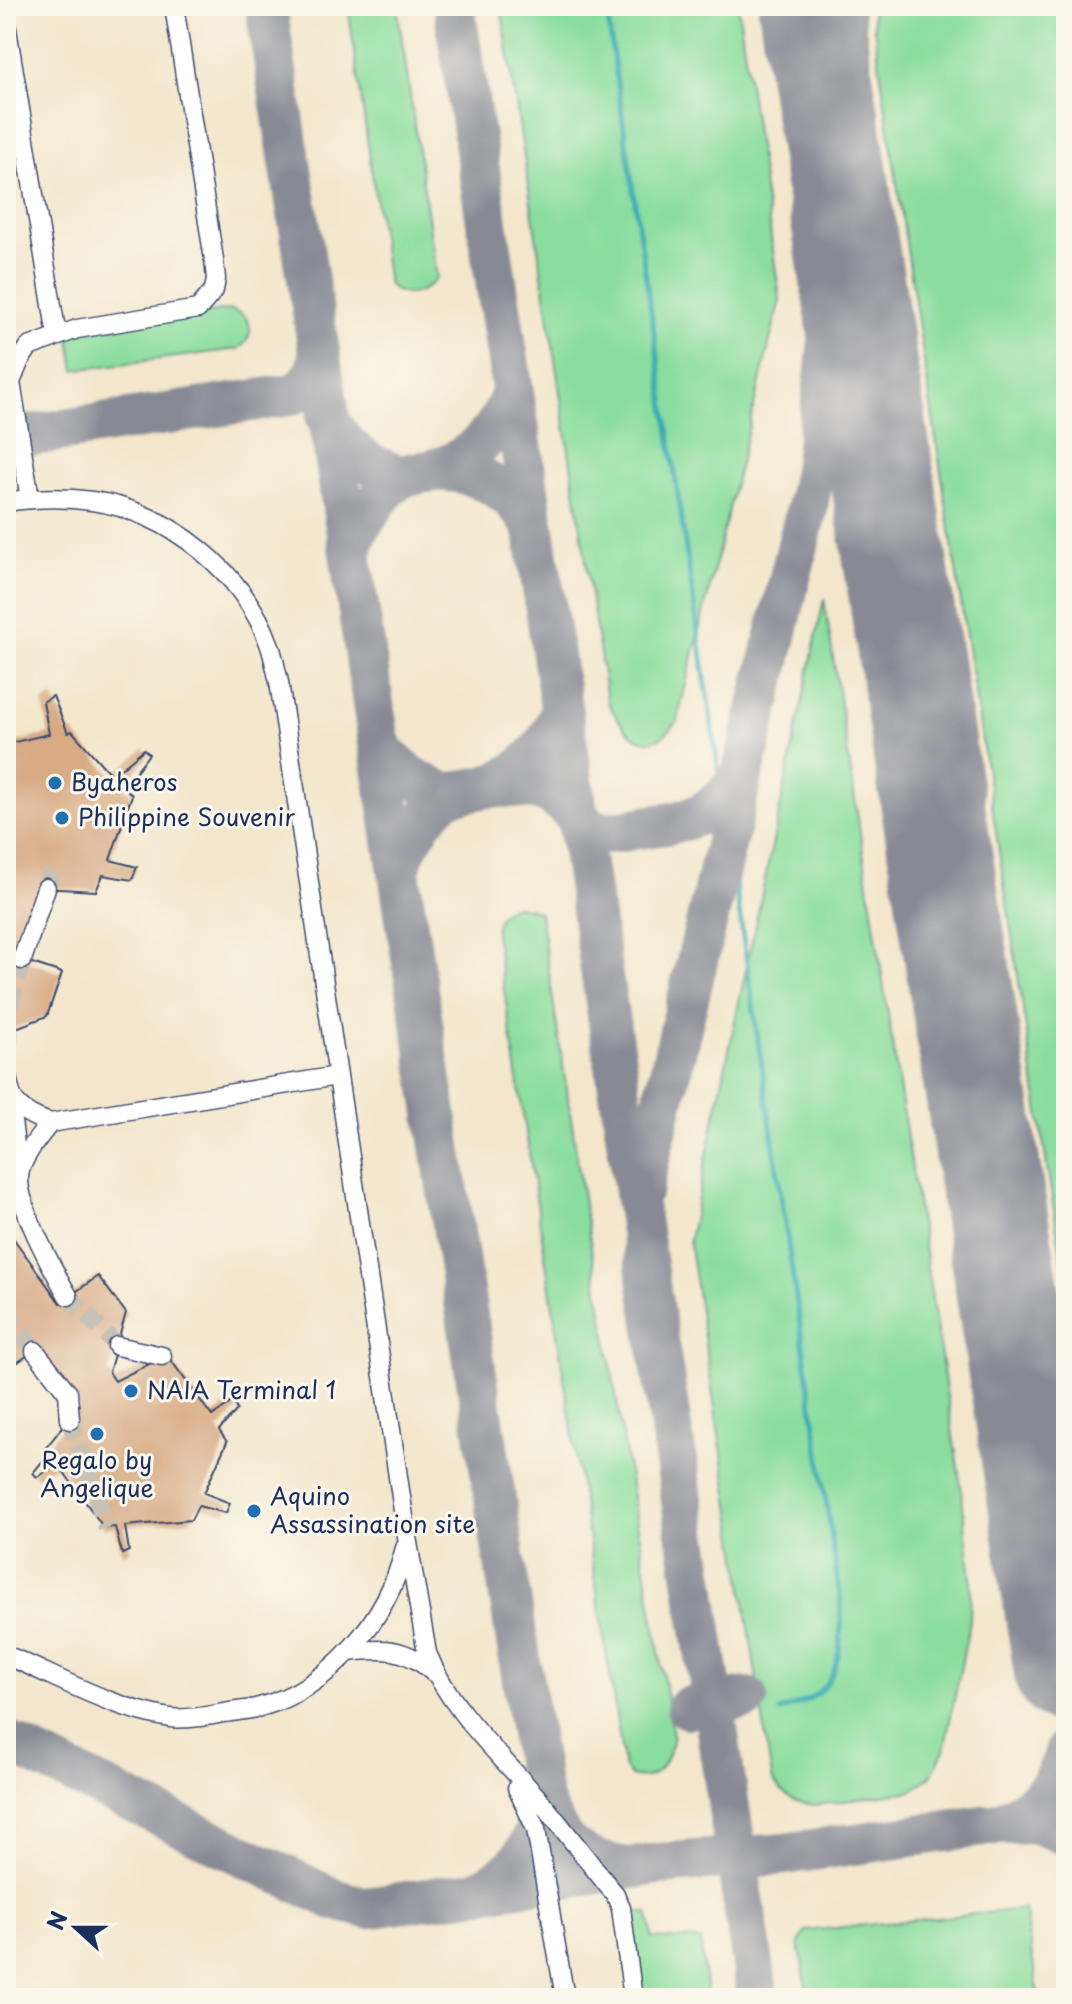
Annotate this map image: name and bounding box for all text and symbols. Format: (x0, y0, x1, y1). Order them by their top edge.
place label: Byaheros (71, 763, 178, 799)
marker: Byaheros (46, 774, 64, 792)
place label: Philippine Souvenir (78, 798, 295, 834)
marker: Philippine Souvenir (53, 809, 71, 827)
place label: NAIA Terminal 1 (147, 1371, 336, 1407)
marker: NAIA Terminal 1 (122, 1382, 140, 1400)
marker: Regalo by Angelique (88, 1425, 106, 1443)
place label: Regalo by Angelique (40, 1441, 154, 1505)
place label: Aquino Assassination site (270, 1477, 475, 1541)
marker: Aquino Assassination site (245, 1502, 263, 1520)
north arrow (36, 1888, 116, 1968)
text: N (37, 1906, 74, 1934)

